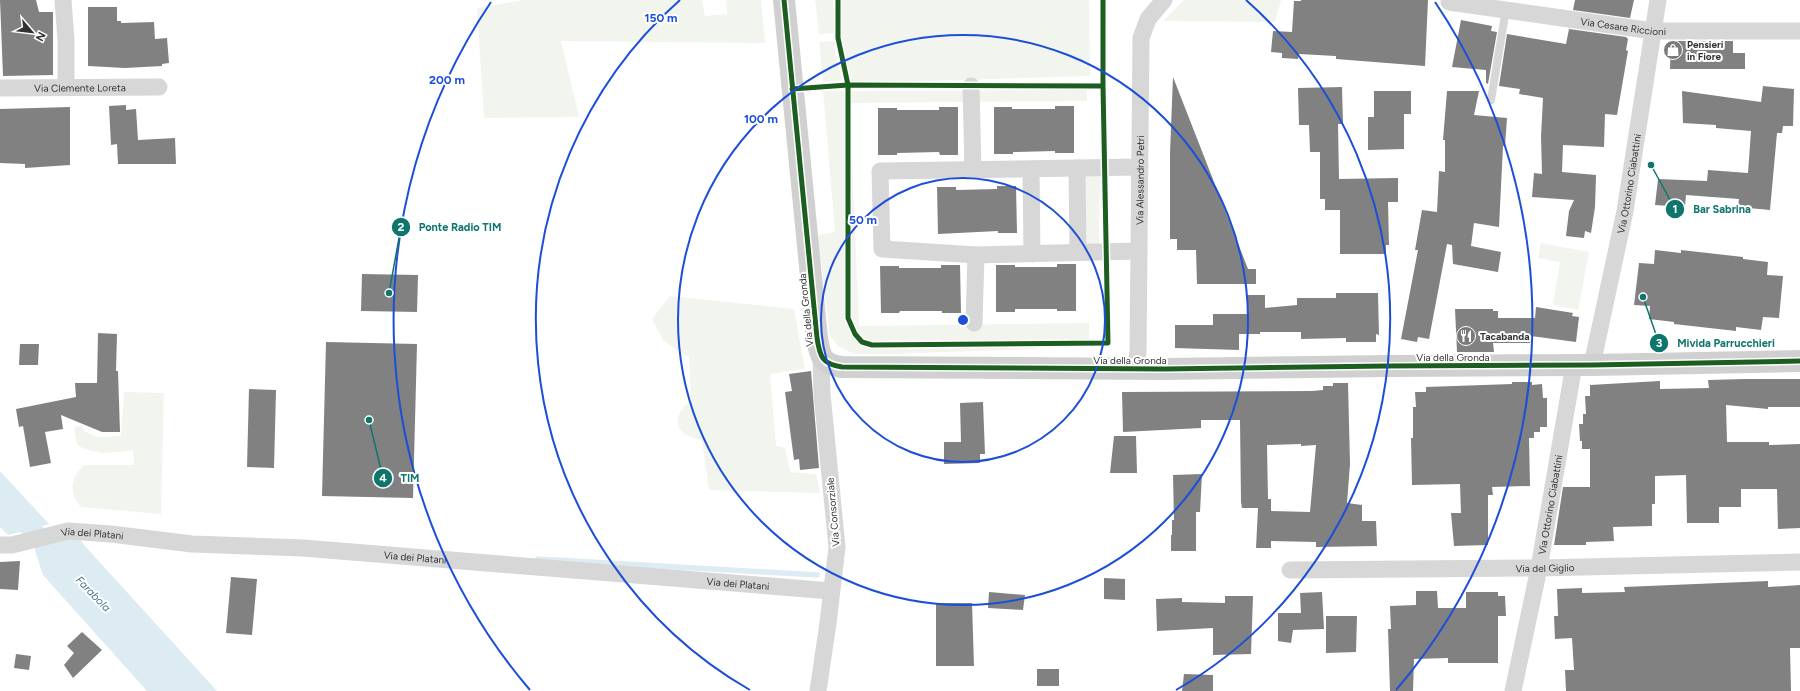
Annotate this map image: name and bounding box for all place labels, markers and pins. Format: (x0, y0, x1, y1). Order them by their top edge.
place label: Pensieri in Fiore (1687, 38, 1724, 63)
shop icon: Pensieri in Fiore (1662, 39, 1684, 61)
callout: Bar Sabrina (1665, 197, 1759, 220)
callout: Ponte Radio TIM (391, 216, 510, 239)
centre of rings (956, 313, 970, 327)
restaurant icon: Tacabanda (1455, 325, 1477, 347)
place label: Tacabanda (1480, 330, 1530, 343)
callout: Mivida Parrucchieri (1649, 331, 1783, 354)
callout: TIM (373, 466, 428, 489)

